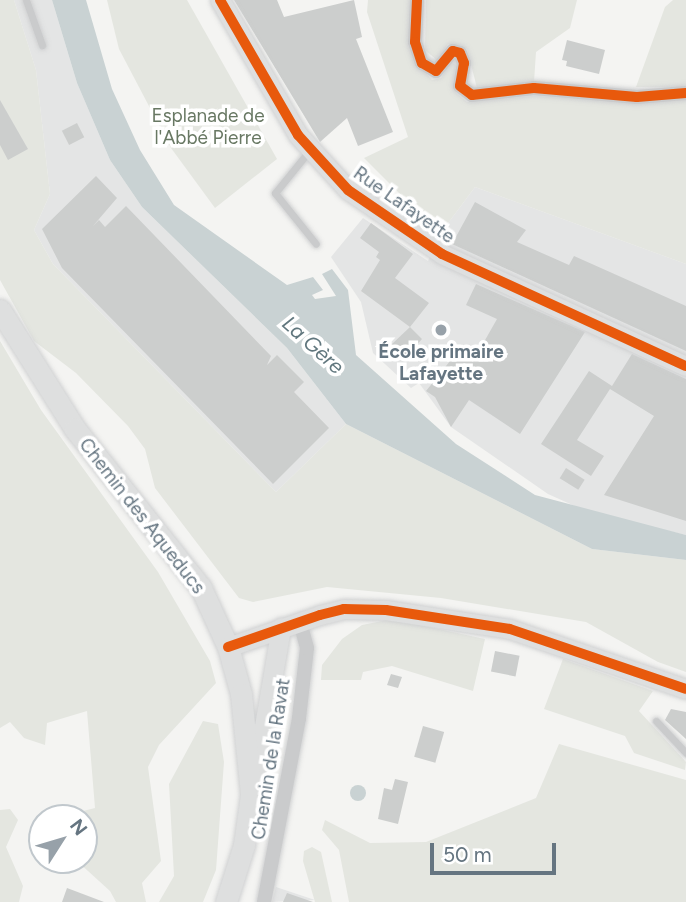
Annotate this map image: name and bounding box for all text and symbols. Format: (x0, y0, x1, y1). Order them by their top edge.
park label: Esplanade de l'Abbé Pierre (151, 105, 265, 149)
street label: Rue Lafayette (349, 162, 459, 248)
water label: La Gère (277, 311, 349, 379)
marker: École primaire Lafayette (433, 322, 449, 338)
place label: École primaire Lafayette (378, 341, 504, 385)
street label: Chemin des Aqueducs (74, 434, 210, 598)
street label: Chemin de la Ravat (247, 677, 295, 841)
north arrow (28, 804, 98, 874)
text: N (65, 814, 92, 840)
scale bar (434, 828, 560, 872)
text: 50 m (443, 842, 492, 867)

